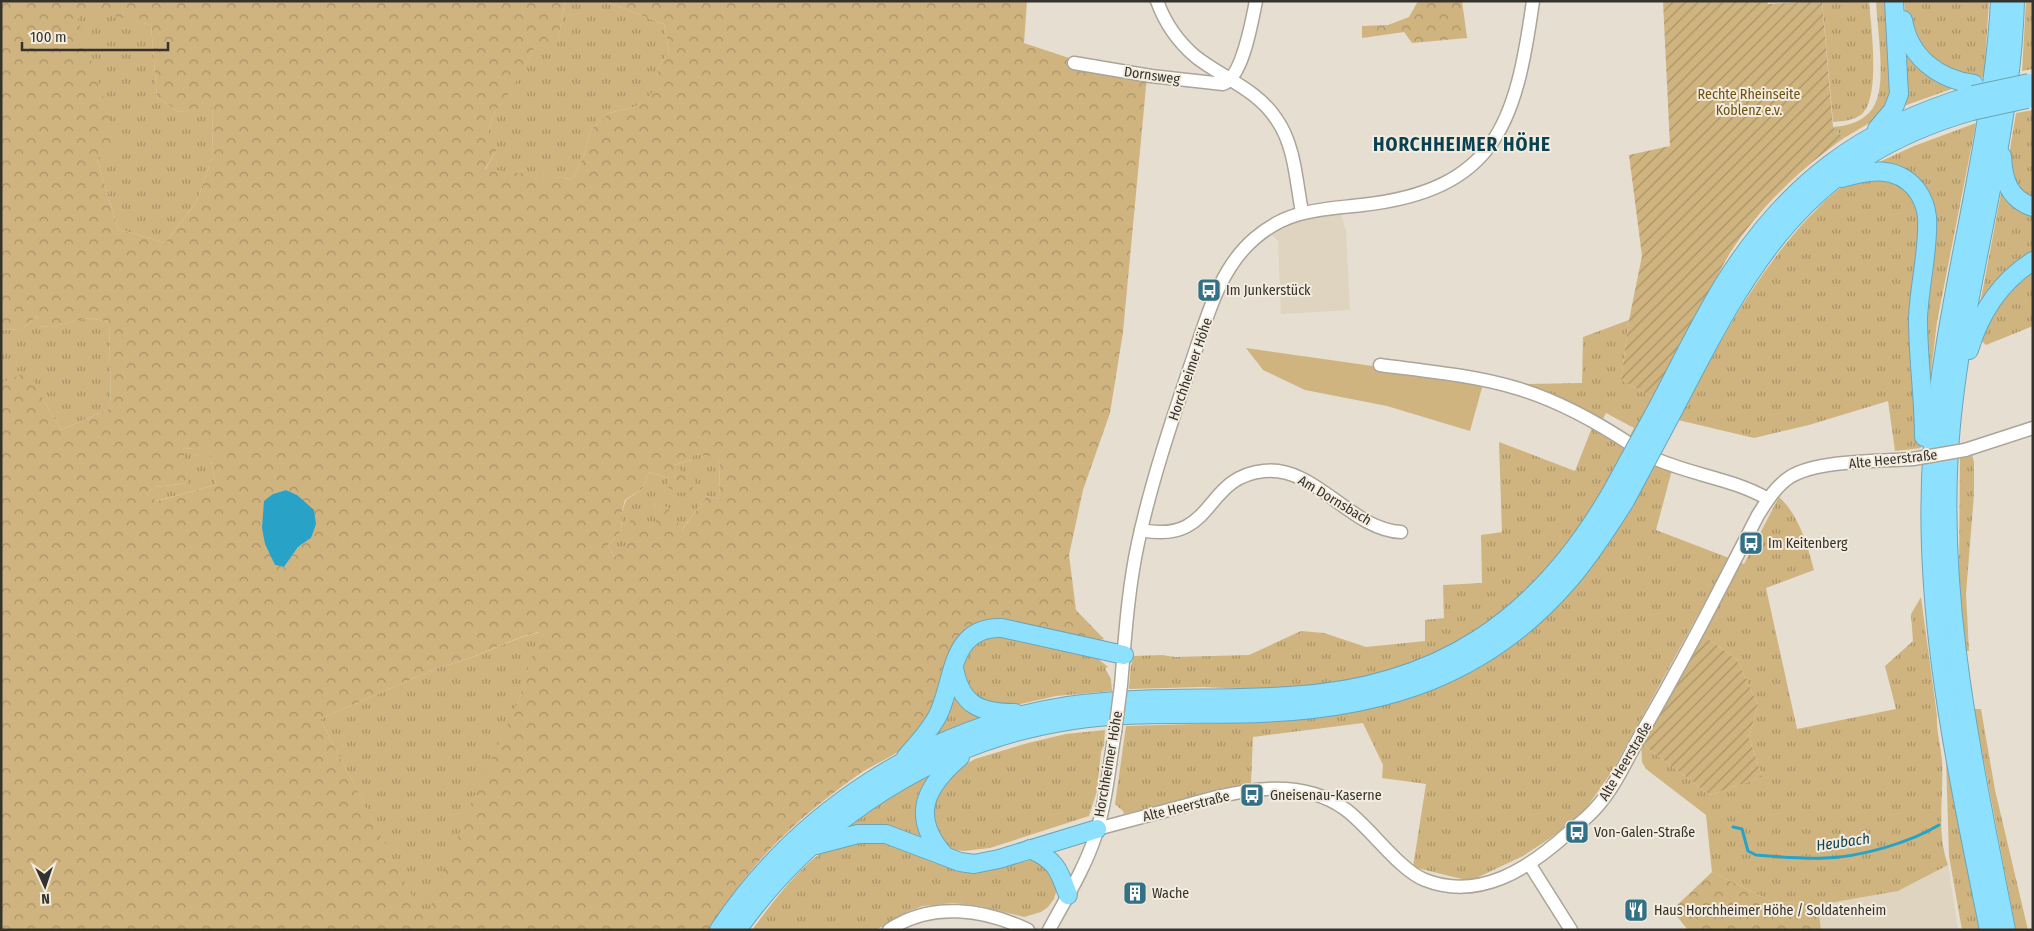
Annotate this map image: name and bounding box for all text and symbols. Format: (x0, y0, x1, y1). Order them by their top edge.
scale bar (22, 20, 169, 52)
text: 100 m (30, 28, 67, 46)
street label: Dornsweg (1123, 63, 1181, 88)
park label: Rechte Rheinseite Koblenz e.v. (1698, 86, 1800, 119)
district label: HORCHHEIMER HÖHE (1373, 132, 1551, 156)
bus stop icon: Im Junkerstück (1196, 277, 1222, 303)
place label: Im Junkerstück (1226, 282, 1311, 299)
street label: Horchheimer Höhe (1165, 315, 1216, 423)
street label: Alte Heerstraße (1848, 446, 1938, 473)
street label: Am Dornsbach (1295, 472, 1375, 529)
bus stop icon: Im Keitenberg (1738, 530, 1764, 556)
place label: Im Keitenberg (1768, 535, 1848, 552)
street label: Horchheimer Höhe (1091, 710, 1126, 819)
street label: Alte Heerstraße (1595, 719, 1656, 804)
bus stop icon: Gneisenau-Kaserne (1239, 782, 1265, 808)
street label: Alte Heerstraße (1141, 787, 1231, 825)
place label: Gneisenau-Kaserne (1270, 787, 1382, 804)
bus stop icon: Von-Galen-Straße (1564, 819, 1590, 845)
place label: Von-Galen-Straße (1594, 824, 1695, 841)
water label: Heubach (1815, 829, 1871, 855)
north arrow (20, 861, 70, 911)
building icon: Wache (1122, 880, 1148, 906)
place label: Wache (1152, 885, 1189, 902)
text: N (41, 890, 50, 907)
restaurant icon: Haus Horchheimer Höhe / Soldatenheim (1623, 897, 1649, 923)
place label: Haus Horchheimer Höhe / Soldatenheim (1654, 902, 1886, 919)

